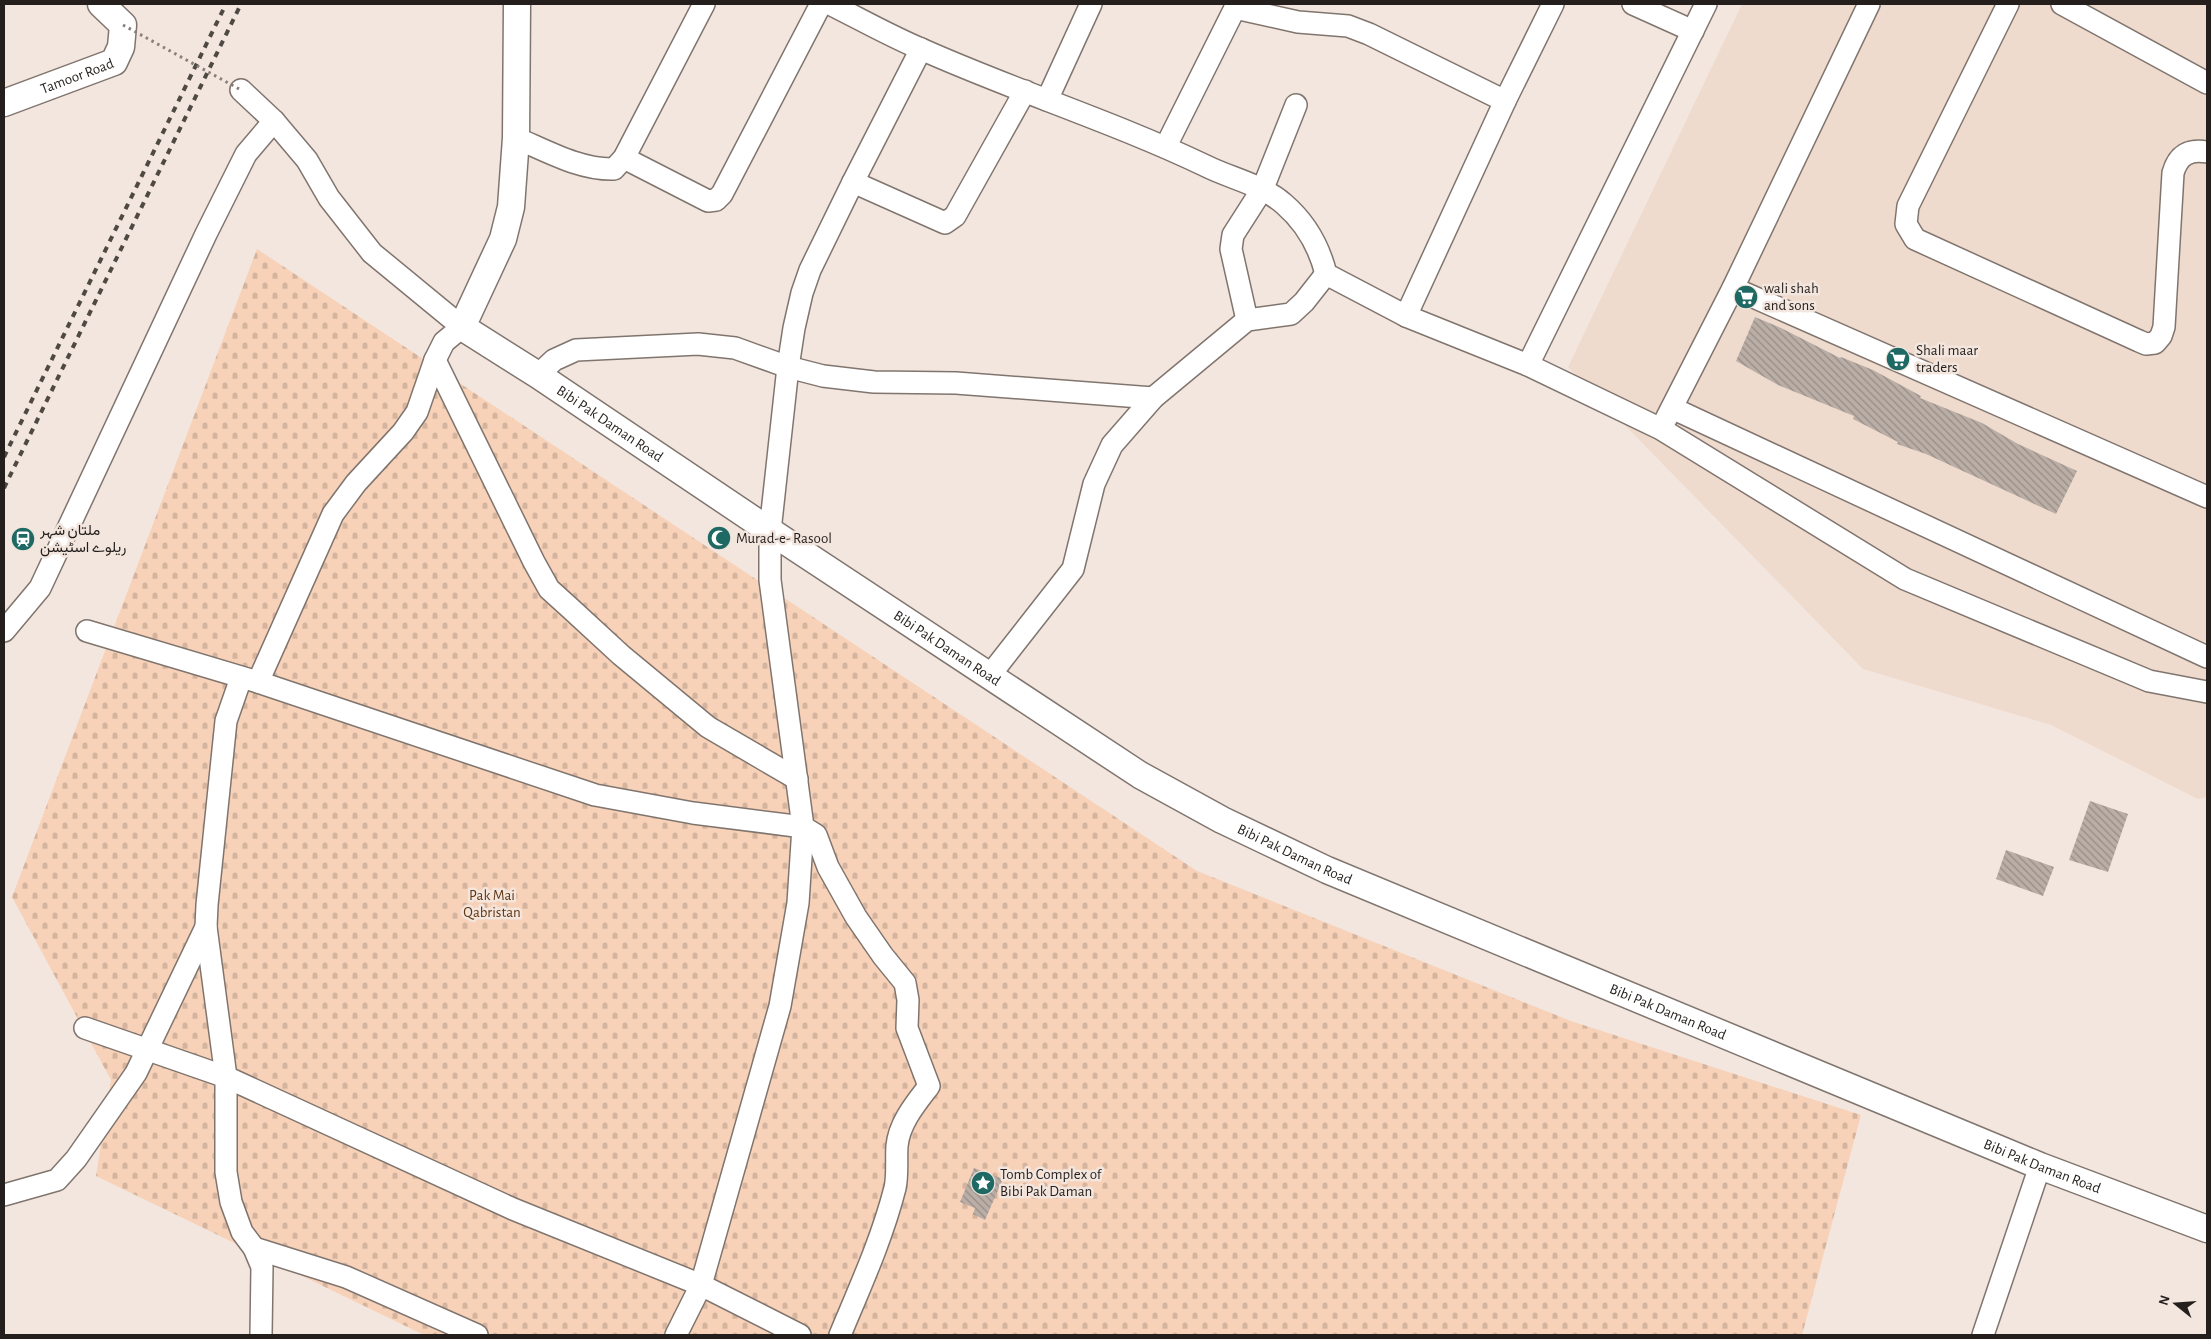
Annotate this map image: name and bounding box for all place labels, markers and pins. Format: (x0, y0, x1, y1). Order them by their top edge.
place label: wali shah and sons (1764, 281, 1819, 313)
supermarket icon: wali shah and sons (1733, 284, 1759, 310)
place label: Shali maar traders (1916, 343, 1978, 375)
supermarket icon: Shali maar traders (1885, 346, 1911, 372)
place label: ملتان شہر ریلوے اسٹیشن (39, 523, 126, 557)
mosque icon: Murad-e- Rasool (706, 525, 732, 551)
station icon: ملتان شہر ریلوے اسٹیشن (10, 526, 36, 552)
place label: Murad-e- Rasool (736, 531, 832, 546)
place label: Tomb Complex of Bibi Pak Daman (1000, 1167, 1103, 1199)
place icon: Tomb Complex of Bibi Pak Daman (970, 1170, 996, 1196)

